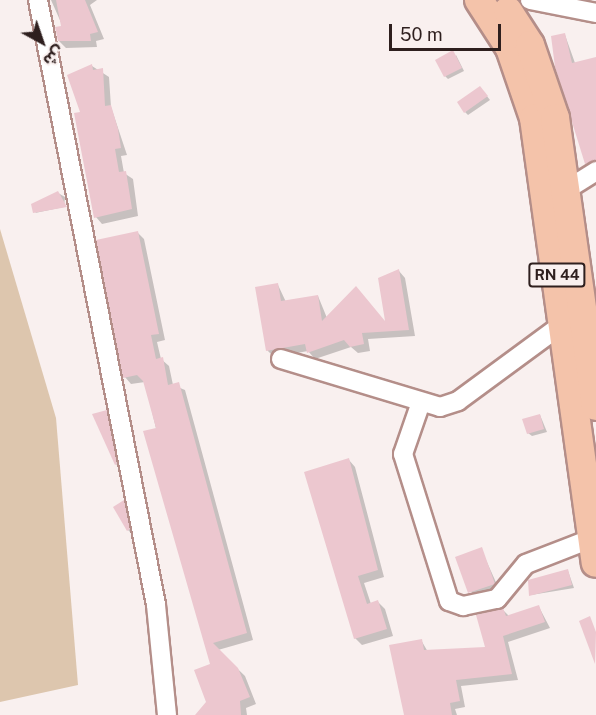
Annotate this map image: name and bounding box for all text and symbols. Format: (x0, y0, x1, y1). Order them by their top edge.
north arrow (12, 12, 72, 72)
scale bar (392, 12, 504, 50)
text: 50 m (400, 24, 443, 45)
text: ش (39, 42, 68, 70)
road number: RN 44 (527, 263, 587, 287)

